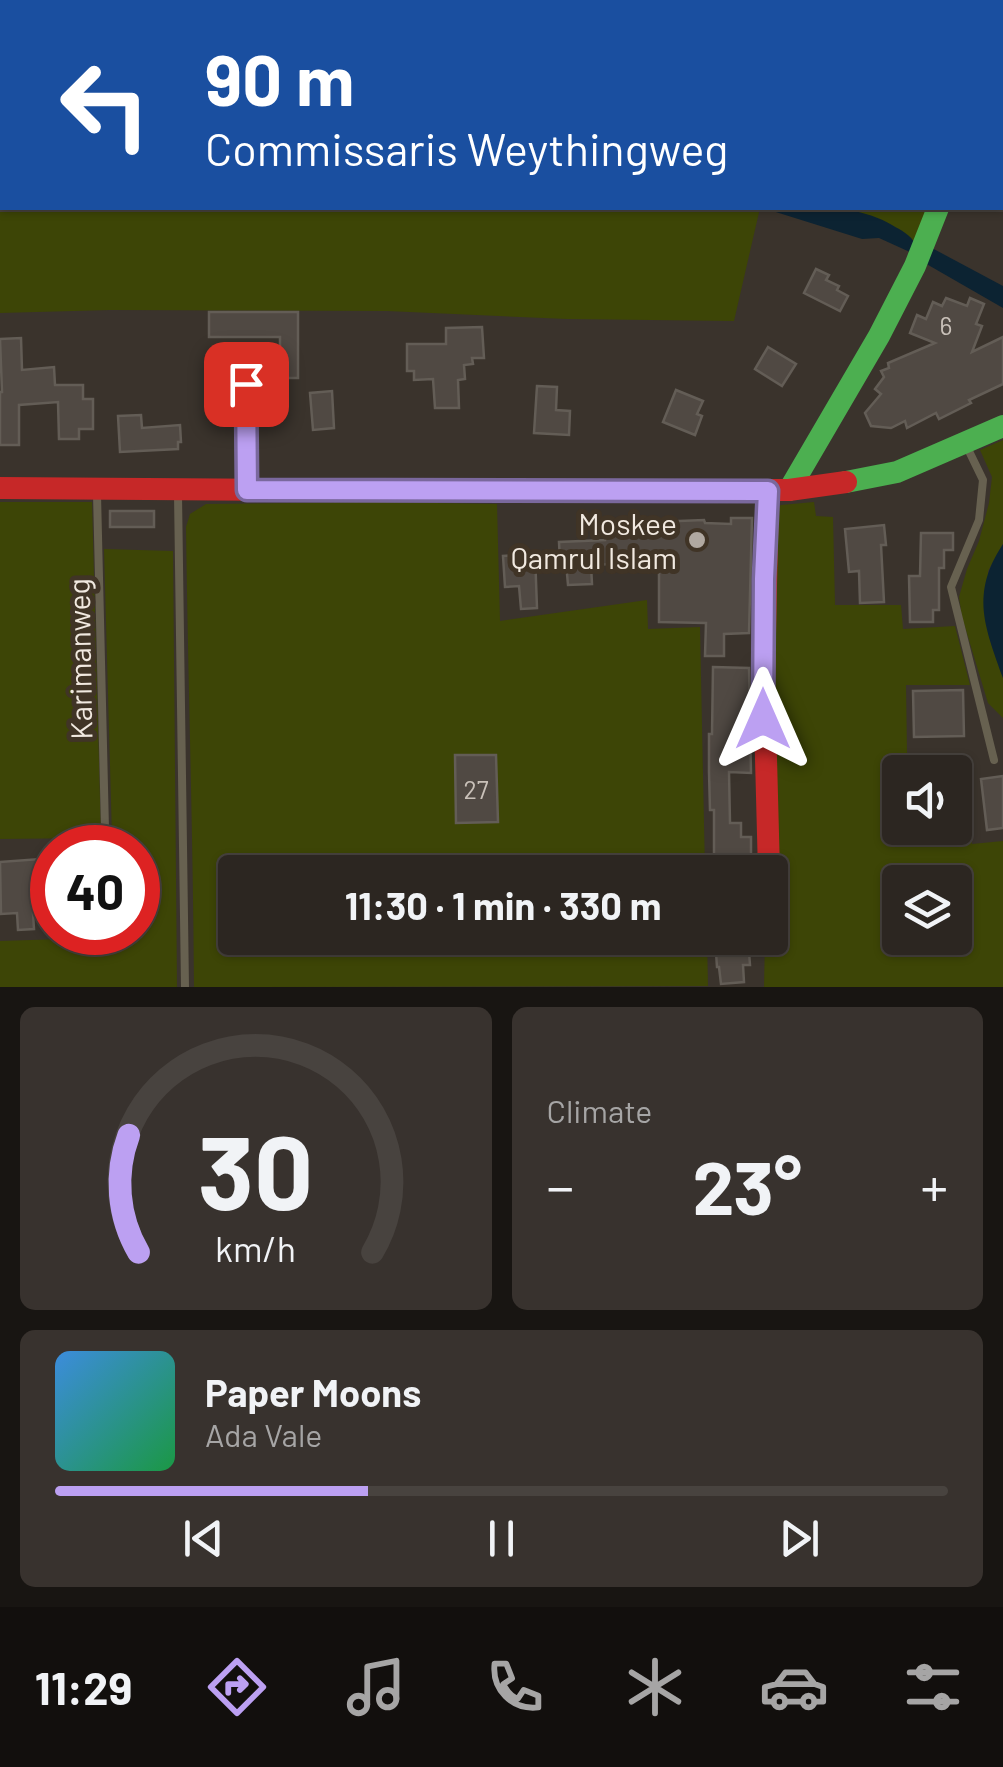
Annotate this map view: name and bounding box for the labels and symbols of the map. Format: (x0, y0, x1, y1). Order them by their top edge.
house number: 6 (940, 310, 952, 340)
pin (204, 342, 289, 427)
place label: Moskee Qamrul Islam (511, 505, 677, 575)
marker: Moskee Qamrul Islam (686, 529, 708, 551)
street label: Karimanweg (60, 578, 98, 740)
position arrow (711, 667, 815, 771)
house number: 27 (463, 774, 489, 804)
speed limit sign: 40 (30, 825, 160, 955)

